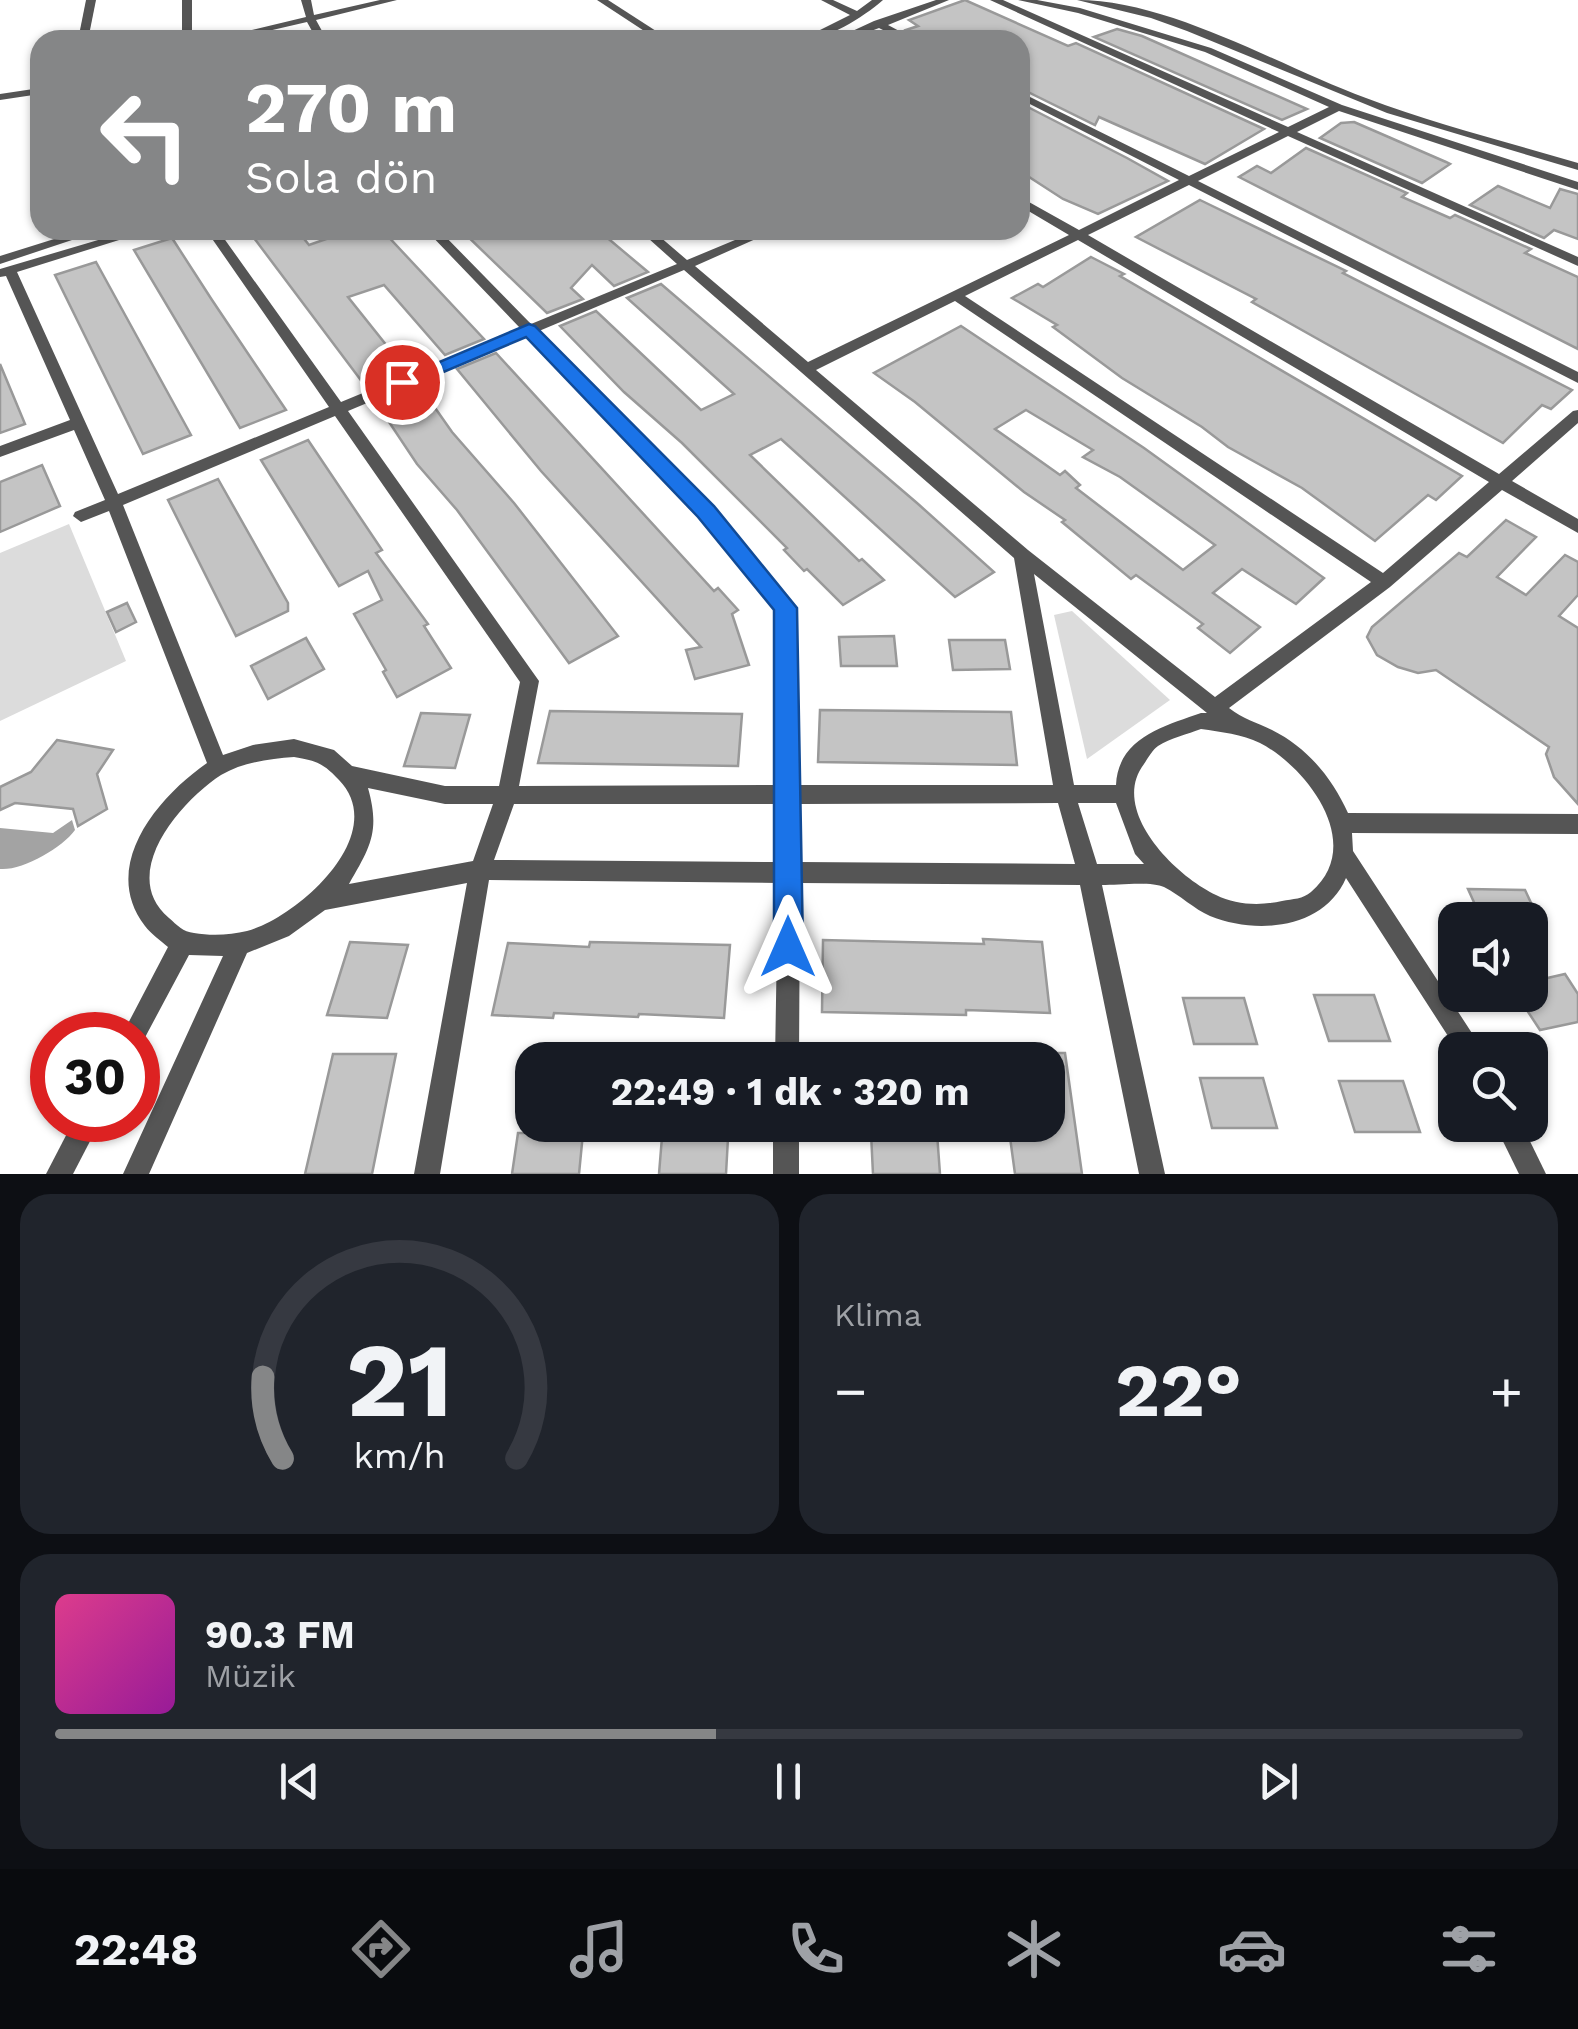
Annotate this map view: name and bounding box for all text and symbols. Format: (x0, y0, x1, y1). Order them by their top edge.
text: 270 m (245, 67, 457, 149)
icon: left (80, 70, 210, 200)
text: Sola dön (245, 151, 437, 204)
pin (360, 340, 445, 425)
icon: arrive (375, 355, 430, 410)
position arrow (736, 895, 840, 999)
map controls (1438, 902, 1548, 1142)
button: sound (1438, 902, 1548, 1012)
speed limit sign: 30 (30, 1012, 160, 1142)
button: search (1438, 1032, 1548, 1142)
text: 22:49 · 1 dk · 320 m (610, 1070, 970, 1114)
text: Klima (834, 1296, 922, 1334)
text: 21 (346, 1319, 453, 1441)
text: 22° (1115, 1346, 1242, 1434)
text: − (834, 1359, 867, 1423)
text: + (1490, 1359, 1523, 1423)
text: km/h (353, 1435, 446, 1477)
text: 90.3 FM (205, 1613, 355, 1657)
text: Müzik (205, 1657, 296, 1695)
icon: previous (272, 1754, 327, 1809)
icon: pause (761, 1754, 816, 1809)
icon: next (1251, 1754, 1306, 1809)
icon: directions (346, 1914, 416, 1984)
icon: music (564, 1914, 634, 1984)
icon: phone (781, 1914, 851, 1984)
icon: climate (999, 1914, 1069, 1984)
icon: car (1217, 1914, 1287, 1984)
icon: filters (1434, 1914, 1504, 1984)
text: 22:48 (74, 1923, 198, 1976)

